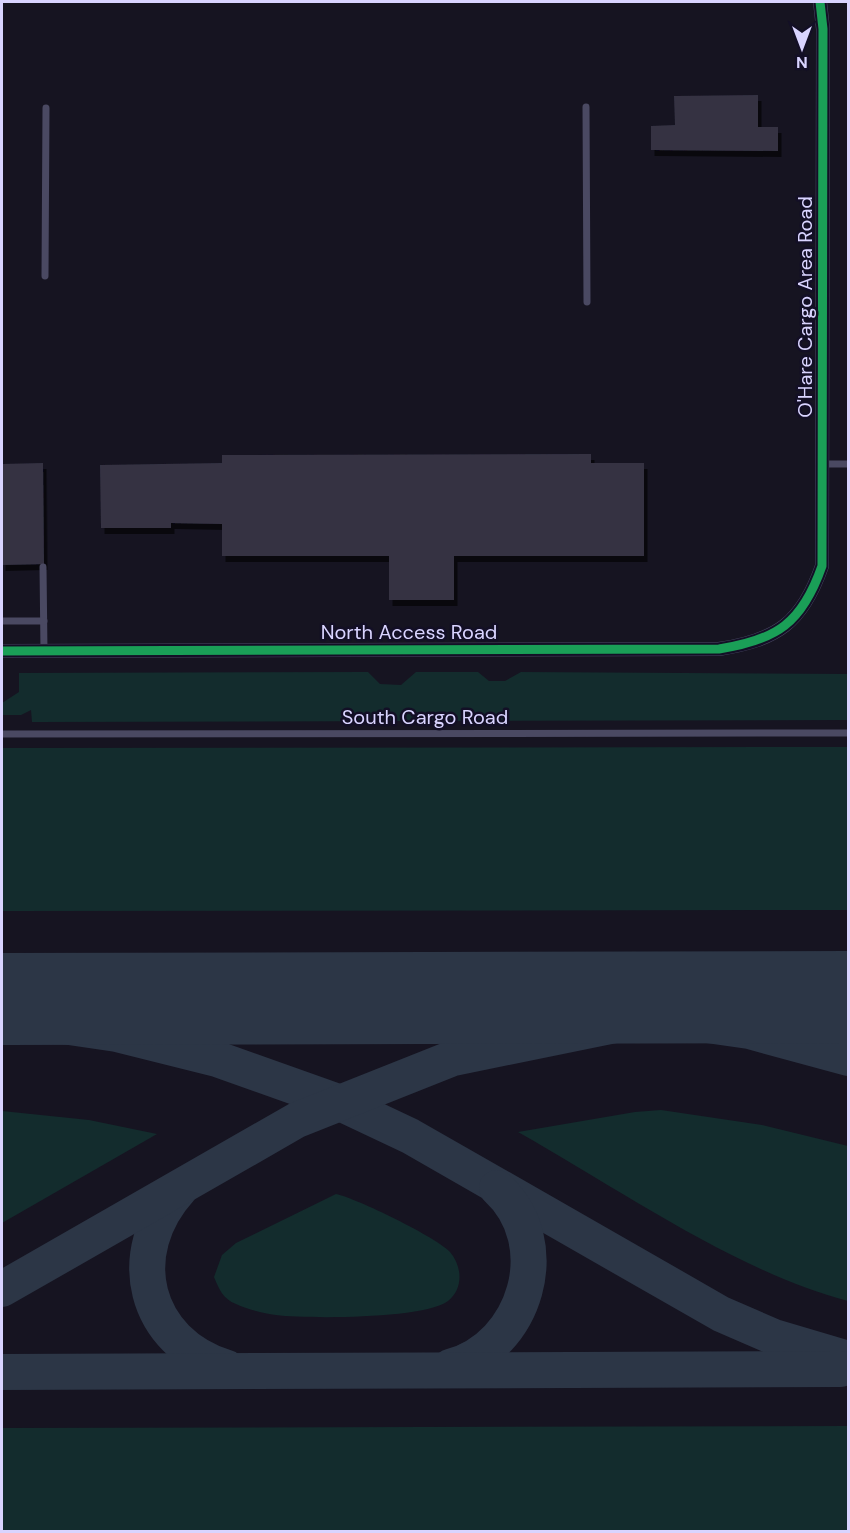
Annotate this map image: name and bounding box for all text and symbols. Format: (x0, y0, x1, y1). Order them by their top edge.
north arrow (772, 18, 832, 78)
text: N (796, 52, 808, 73)
street label: O'Hare Cargo Area Road (792, 196, 818, 418)
street label: North Access Road (321, 619, 497, 645)
street label: South Cargo Road (342, 704, 508, 730)

